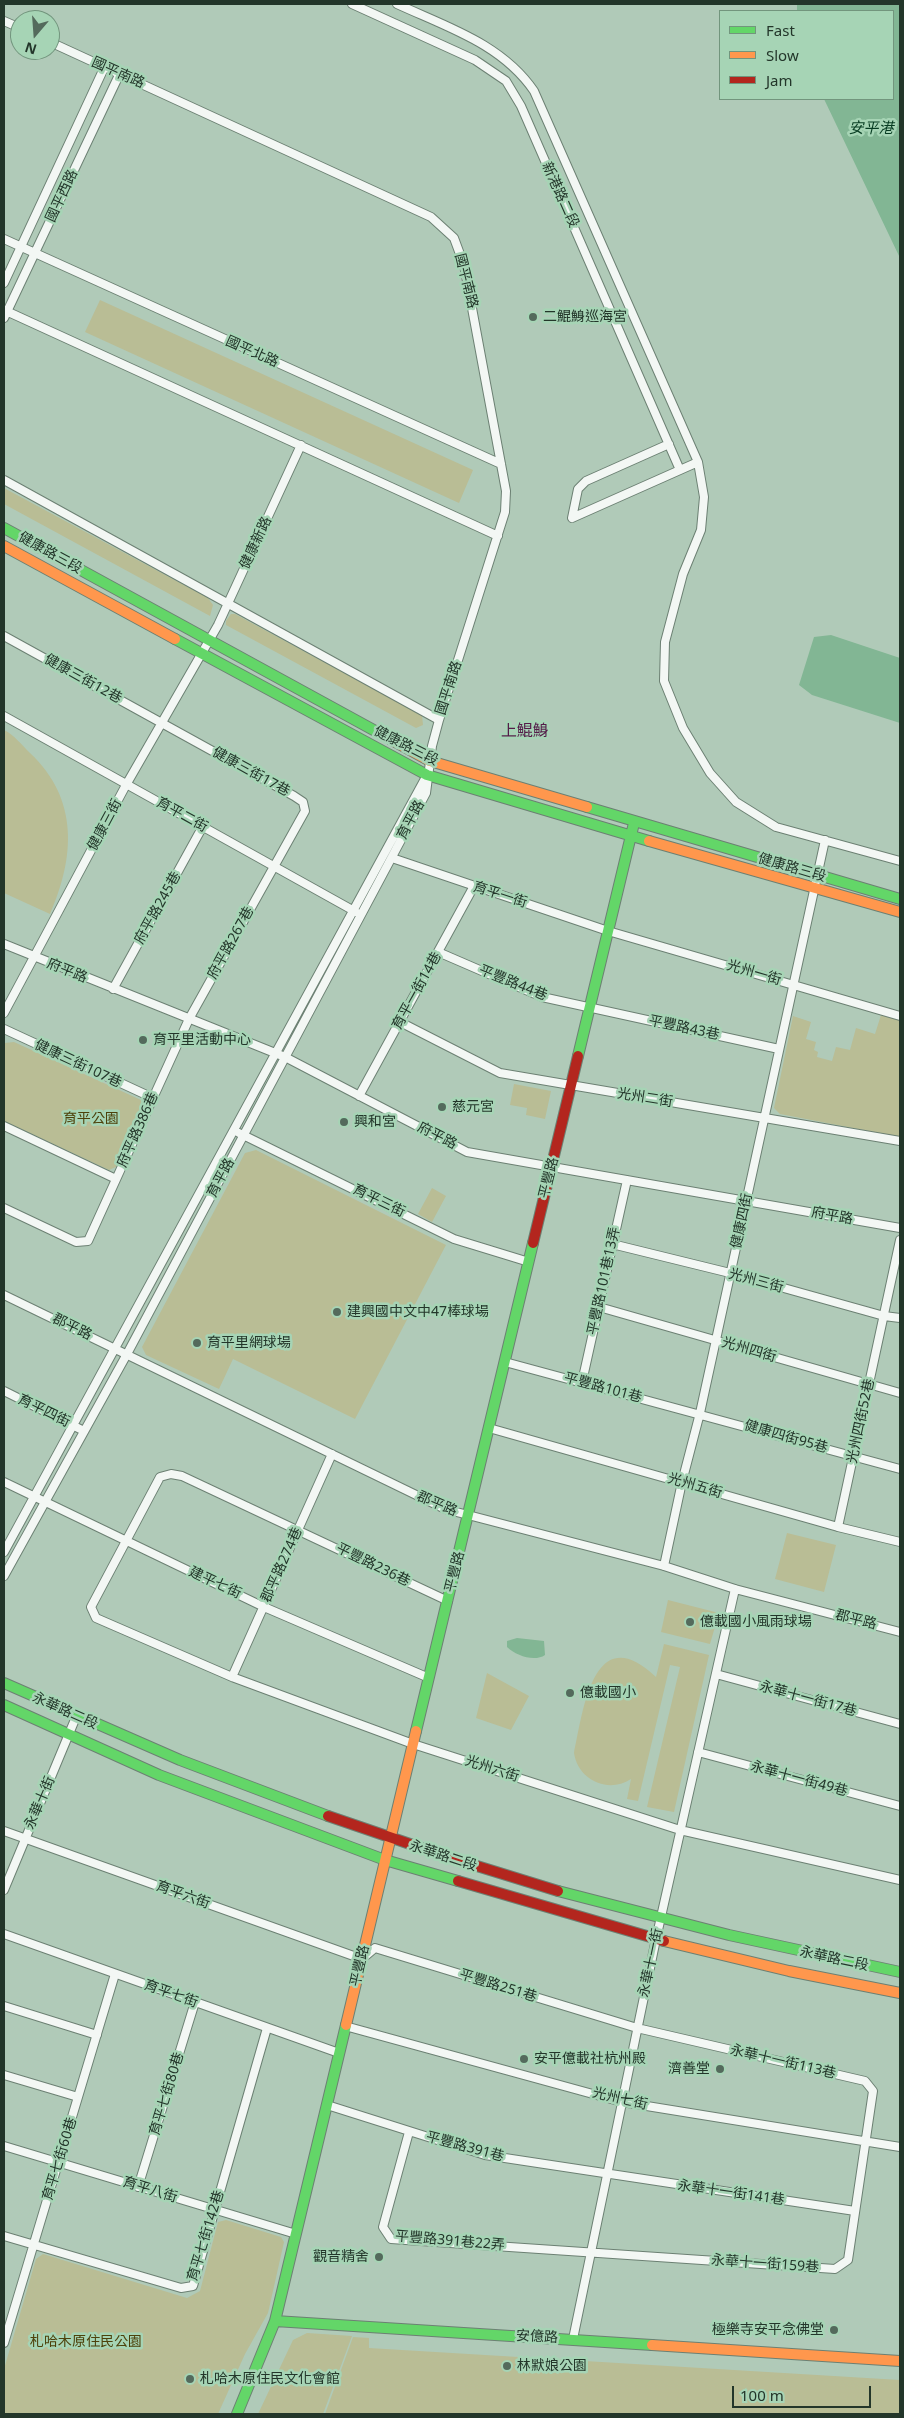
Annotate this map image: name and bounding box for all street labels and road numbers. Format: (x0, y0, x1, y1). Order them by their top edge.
street label: 國平南路 (89, 54, 147, 92)
street label: 新港路二段 (538, 160, 582, 230)
street label: 國平西路 (43, 167, 81, 225)
street label: 國平南路 (451, 252, 481, 310)
street label: 國平北路 (223, 333, 281, 371)
street label: 健康新路 (237, 514, 275, 572)
street label: 健康路三段 (15, 529, 85, 577)
street label: 健康三街12巷 (41, 651, 125, 707)
street label: 國平南路 (432, 659, 466, 717)
street label: 健康路三段 (371, 723, 441, 769)
street label: 健康三街17巷 (209, 744, 293, 800)
street label: 育平二街 (153, 794, 211, 836)
street label: 健康三街 (84, 796, 126, 854)
street label: 育平路 (394, 798, 428, 842)
street label: 健康路三段 (756, 850, 828, 886)
street label: 府平路245巷 (131, 869, 185, 947)
street label: 育平一街 (471, 878, 529, 912)
street label: 府平路267巷 (204, 904, 258, 982)
street label: 育平一街14巷 (389, 949, 445, 1033)
street label: 府平路 (44, 955, 90, 987)
street label: 光州一街 (725, 957, 783, 989)
street label: 平豐路44巷 (476, 962, 550, 1004)
street label: 平豐路43巷 (647, 1012, 721, 1044)
street label: 健康三街107巷 (32, 1037, 124, 1091)
street label: 光州二街 (616, 1085, 674, 1111)
street label: 府平路386巷 (114, 1090, 162, 1170)
street label: 府平路 (414, 1119, 460, 1153)
street label: 育平路 (204, 1156, 238, 1200)
street label: 平豐路 (536, 1156, 562, 1200)
street label: 育平三街 (350, 1181, 408, 1221)
street label: 健康四街 (728, 1192, 756, 1250)
street label: 府平路 (810, 1204, 854, 1228)
street label: 平豐路101巷13弄 (584, 1225, 624, 1337)
street label: 光州三街 (727, 1266, 785, 1296)
street label: 郡平路 (49, 1310, 95, 1344)
street label: 光州四街 (720, 1334, 778, 1366)
street label: 平豐路101巷 (562, 1370, 644, 1406)
street label: 光州四街52巷 (844, 1377, 878, 1465)
street label: 育平四街 (15, 1391, 73, 1431)
street label: 健康四街95巷 (742, 1417, 830, 1457)
street label: 光州五街 (666, 1470, 724, 1502)
street label: 郡平路 (414, 1488, 460, 1520)
street label: 郡平路274巷 (258, 1525, 306, 1605)
street label: 平豐路236巷 (333, 1540, 413, 1590)
street label: 平豐路 (442, 1550, 468, 1594)
street label: 建平七街 (186, 1564, 244, 1602)
street label: 郡平路 (834, 1607, 878, 1633)
street label: 永華十一街17巷 (758, 1678, 858, 1720)
street label: 永華路二段 (30, 1689, 100, 1733)
street label: 光州六街 (463, 1752, 521, 1786)
street label: 永華十一街49巷 (749, 1758, 849, 1800)
street label: 永華十街 (21, 1774, 59, 1832)
street label: 永華路二段 (407, 1837, 479, 1875)
street label: 育平六街 (154, 1878, 212, 1912)
street label: 永華十一街 (636, 1927, 666, 1999)
street label: 平豐路 (347, 1944, 373, 1988)
street label: 永華路二段 (798, 1944, 870, 1974)
street label: 平豐路251巷 (457, 1966, 539, 2006)
street label: 育平七街 (142, 1977, 200, 2011)
street label: 永華十一街113巷 (728, 2042, 838, 2082)
street label: 育平七街80巷 (146, 2050, 188, 2138)
street label: 光州七街 (591, 2085, 649, 2113)
street label: 育平七街60巷 (39, 2115, 81, 2203)
street label: 平豐路391巷 (424, 2129, 506, 2165)
street label: 育平八街 (121, 2174, 179, 2206)
street label: 永華十一街141巷 (676, 2177, 786, 2209)
street label: 育平七街142巷 (184, 2189, 228, 2283)
street label: 平豐路391巷22弄 (394, 2228, 506, 2254)
street label: 永華十一街159巷 (711, 2252, 819, 2276)
street label: 安億路 (516, 2328, 558, 2346)

